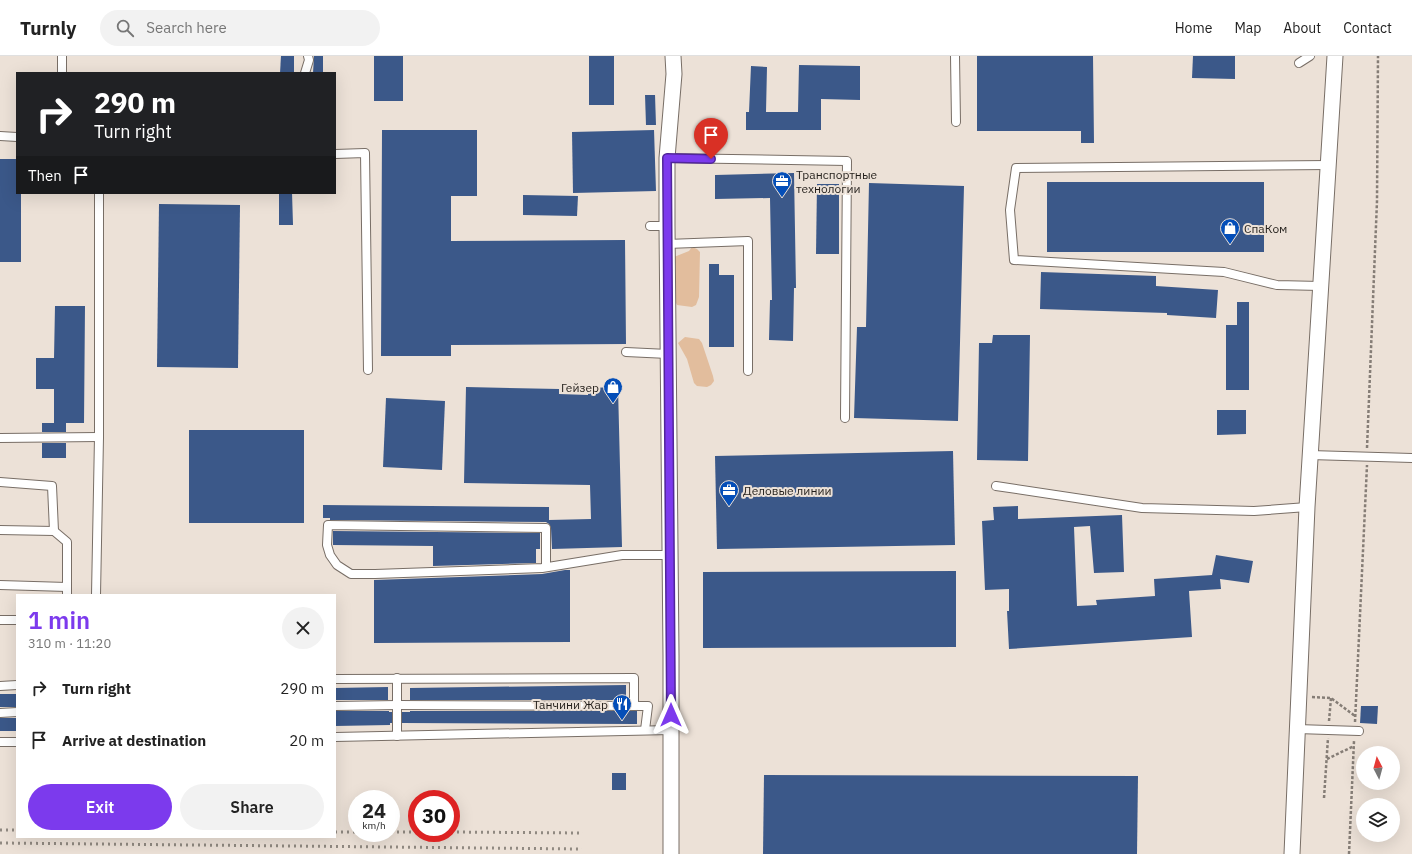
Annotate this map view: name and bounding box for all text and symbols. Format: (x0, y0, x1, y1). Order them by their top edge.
search box (100, 10, 380, 46)
text: Turnly (20, 16, 76, 40)
icon: search (114, 17, 136, 39)
text: Search here (146, 18, 227, 37)
text: Home (1175, 19, 1212, 37)
text: Map (1234, 19, 1261, 37)
text: About (1283, 19, 1321, 37)
text: Contact (1343, 19, 1392, 37)
text: 290 m (94, 84, 176, 121)
icon: right (28, 88, 80, 140)
pin (694, 118, 728, 159)
text: Turn right (94, 120, 172, 143)
icon: arrive (700, 124, 722, 146)
icon: arrive (70, 164, 92, 186)
text: Then (28, 166, 62, 185)
place label: Транспортные технологии (796, 167, 878, 196)
office icon: Транспортные технологии (771, 170, 793, 198)
shop icon: СпаКом (1219, 217, 1241, 245)
place label: СпаКом (1244, 221, 1287, 236)
shop icon: Гейзер (602, 376, 624, 404)
place label: Гейзер (561, 380, 599, 395)
office icon: Деловые линии (718, 479, 740, 507)
place label: Деловые линии (743, 483, 832, 498)
text: 1 min (28, 604, 90, 636)
button: close (282, 607, 324, 649)
text: 310 m · 11:20 (28, 635, 111, 652)
icon: right (28, 677, 50, 699)
text: Turn right (62, 679, 131, 698)
text: 290 m (280, 679, 324, 698)
restaurant icon: Танчини Жар (611, 693, 633, 721)
position arrow (650, 694, 692, 736)
place label: Танчини Жар (533, 697, 608, 712)
icon: arrive (28, 729, 50, 751)
text: Arrive at destination (62, 731, 206, 750)
text: 20 m (289, 731, 324, 750)
north arrow (1356, 746, 1400, 790)
map controls (1356, 746, 1400, 842)
button: Exit (28, 784, 172, 830)
button: Share (180, 784, 324, 830)
speed limit sign: 30 (408, 790, 460, 842)
text: 24 (362, 797, 386, 824)
button: layers (1356, 798, 1400, 842)
text: km/h (362, 819, 386, 832)

